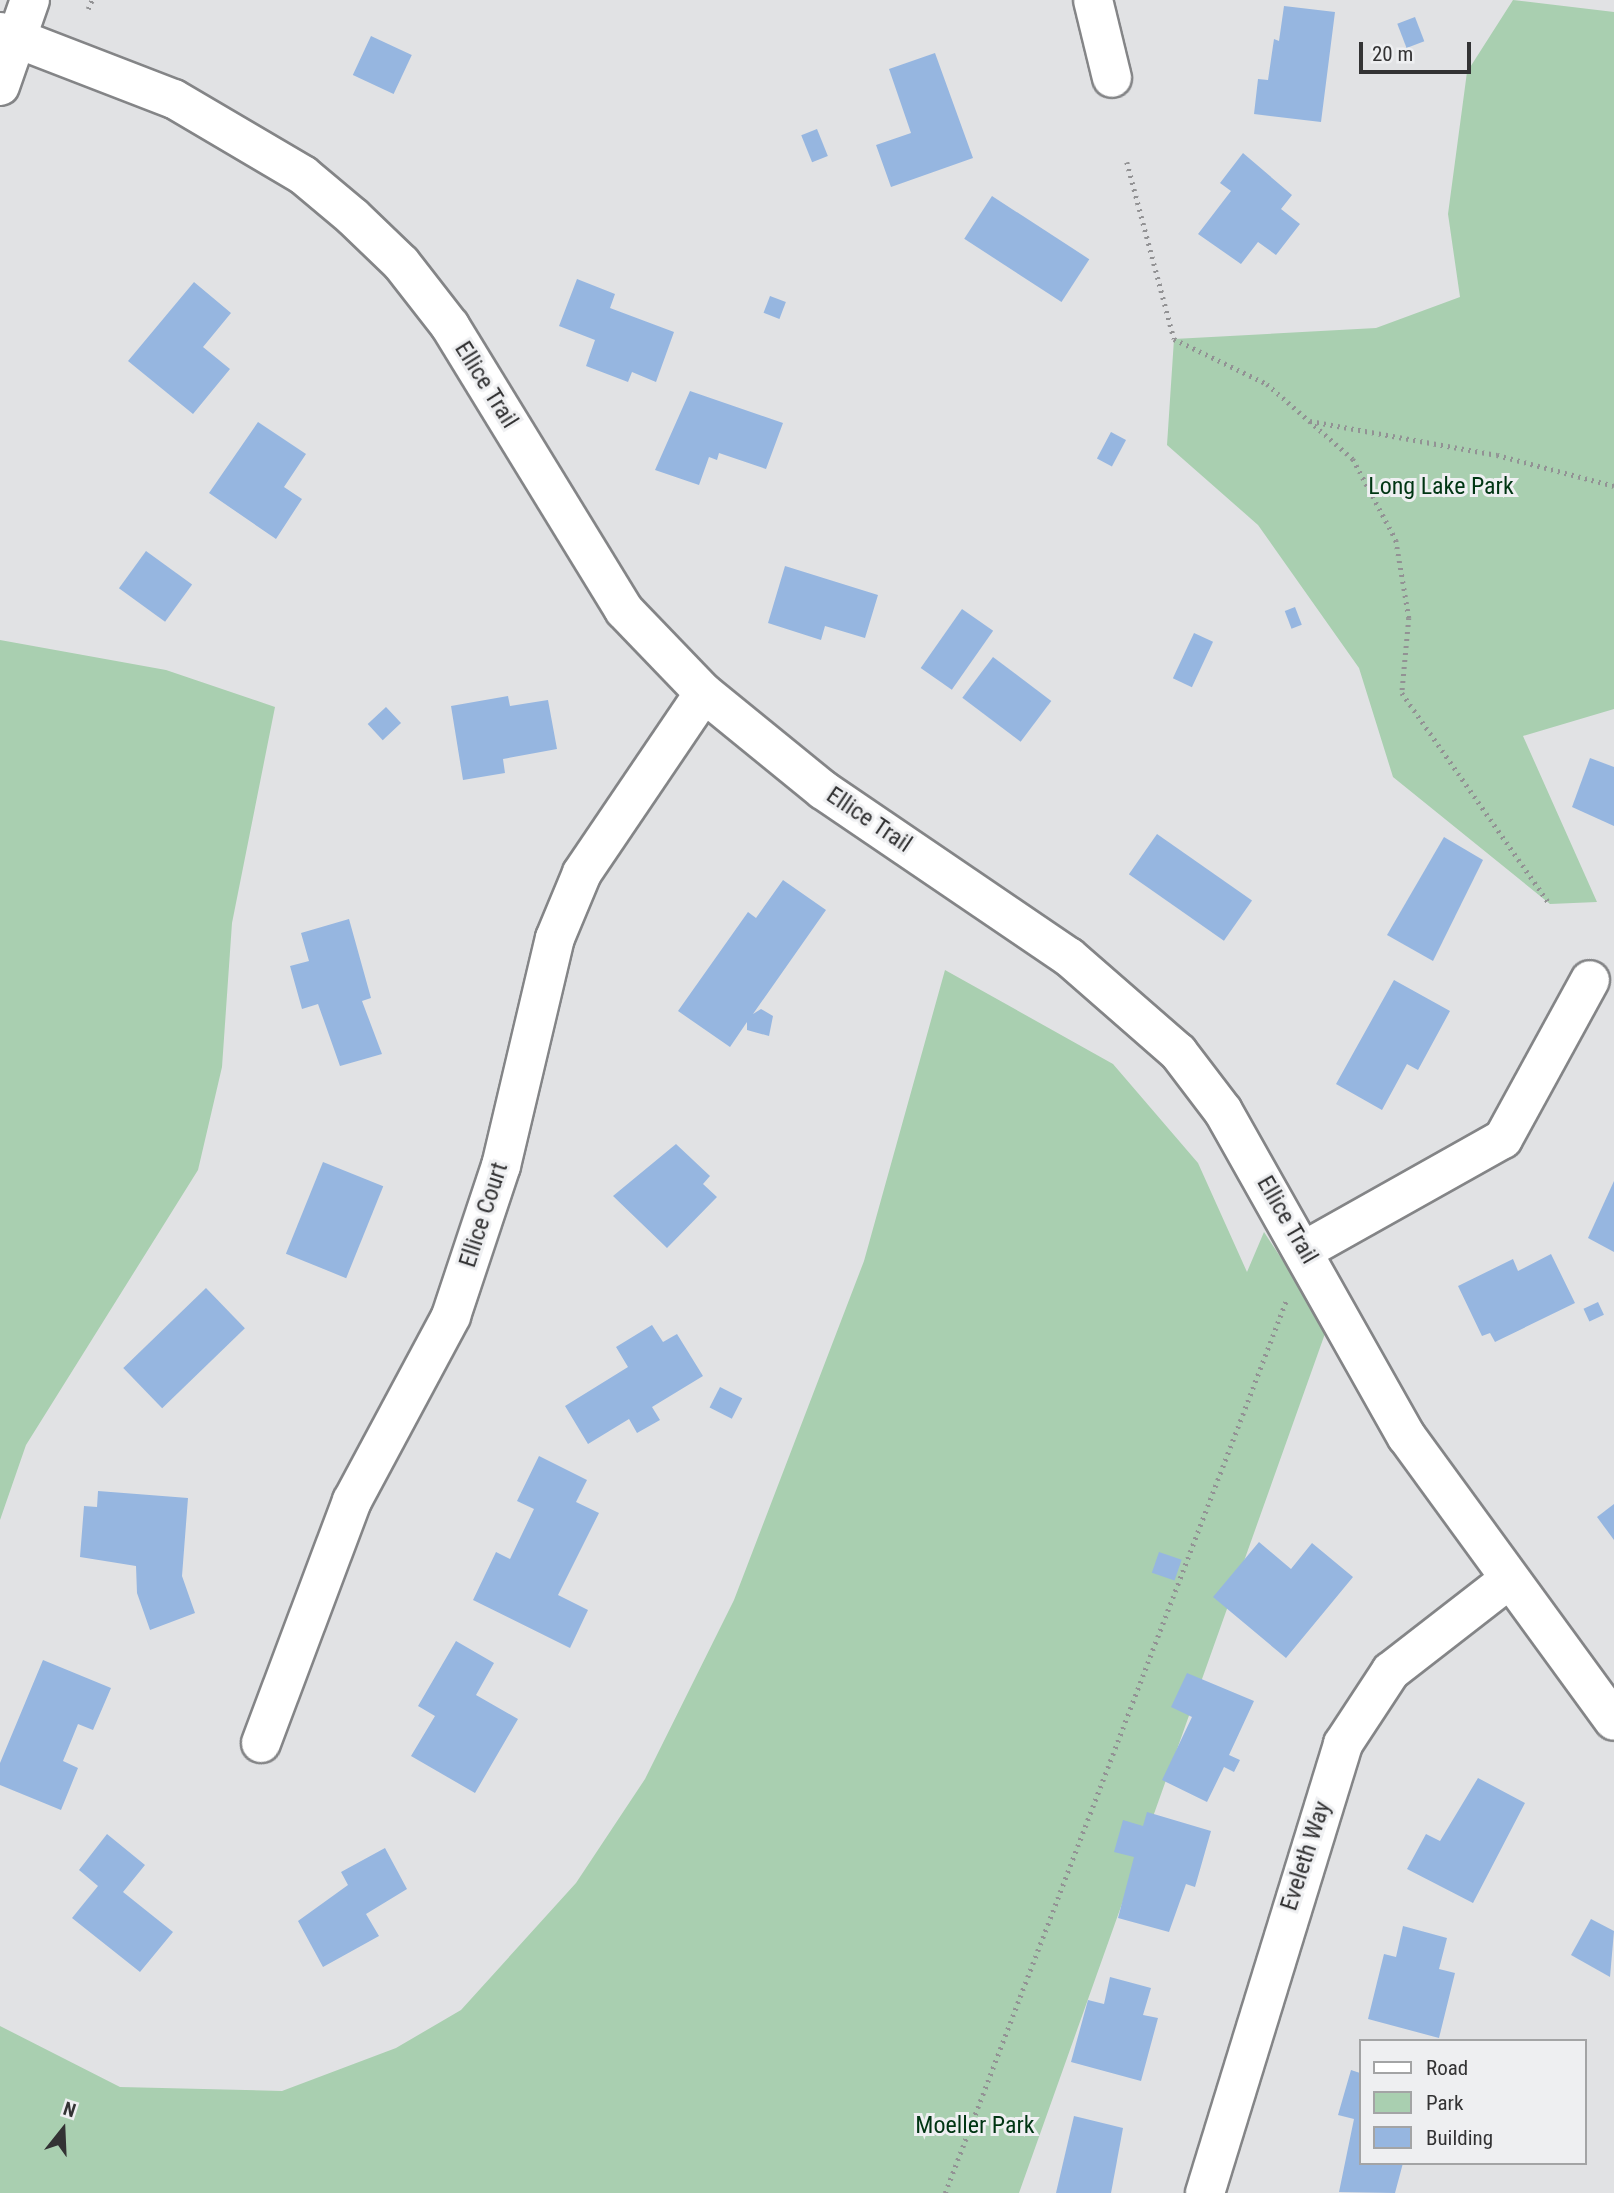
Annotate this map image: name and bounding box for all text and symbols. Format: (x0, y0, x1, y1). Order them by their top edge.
scale bar (1362, 28, 1474, 72)
text: 20 m (1372, 42, 1413, 66)
street label: Ellice Trail (448, 336, 524, 434)
park label: Long Lake Park (1368, 473, 1514, 501)
street label: Ellice Trail (821, 781, 917, 859)
street label: Ellice Court (454, 1159, 514, 1271)
street label: Ellice Trail (1250, 1171, 1324, 1269)
street label: Eveleth Way (1275, 1798, 1337, 1914)
legend (1358, 2039, 1586, 2165)
text: Road (1426, 2056, 1468, 2080)
text: Park (1426, 2091, 1463, 2115)
north arrow (28, 2095, 98, 2165)
text: N (61, 2097, 79, 2122)
park label: Moeller Park (915, 2112, 1035, 2140)
text: Building (1426, 2126, 1493, 2150)

